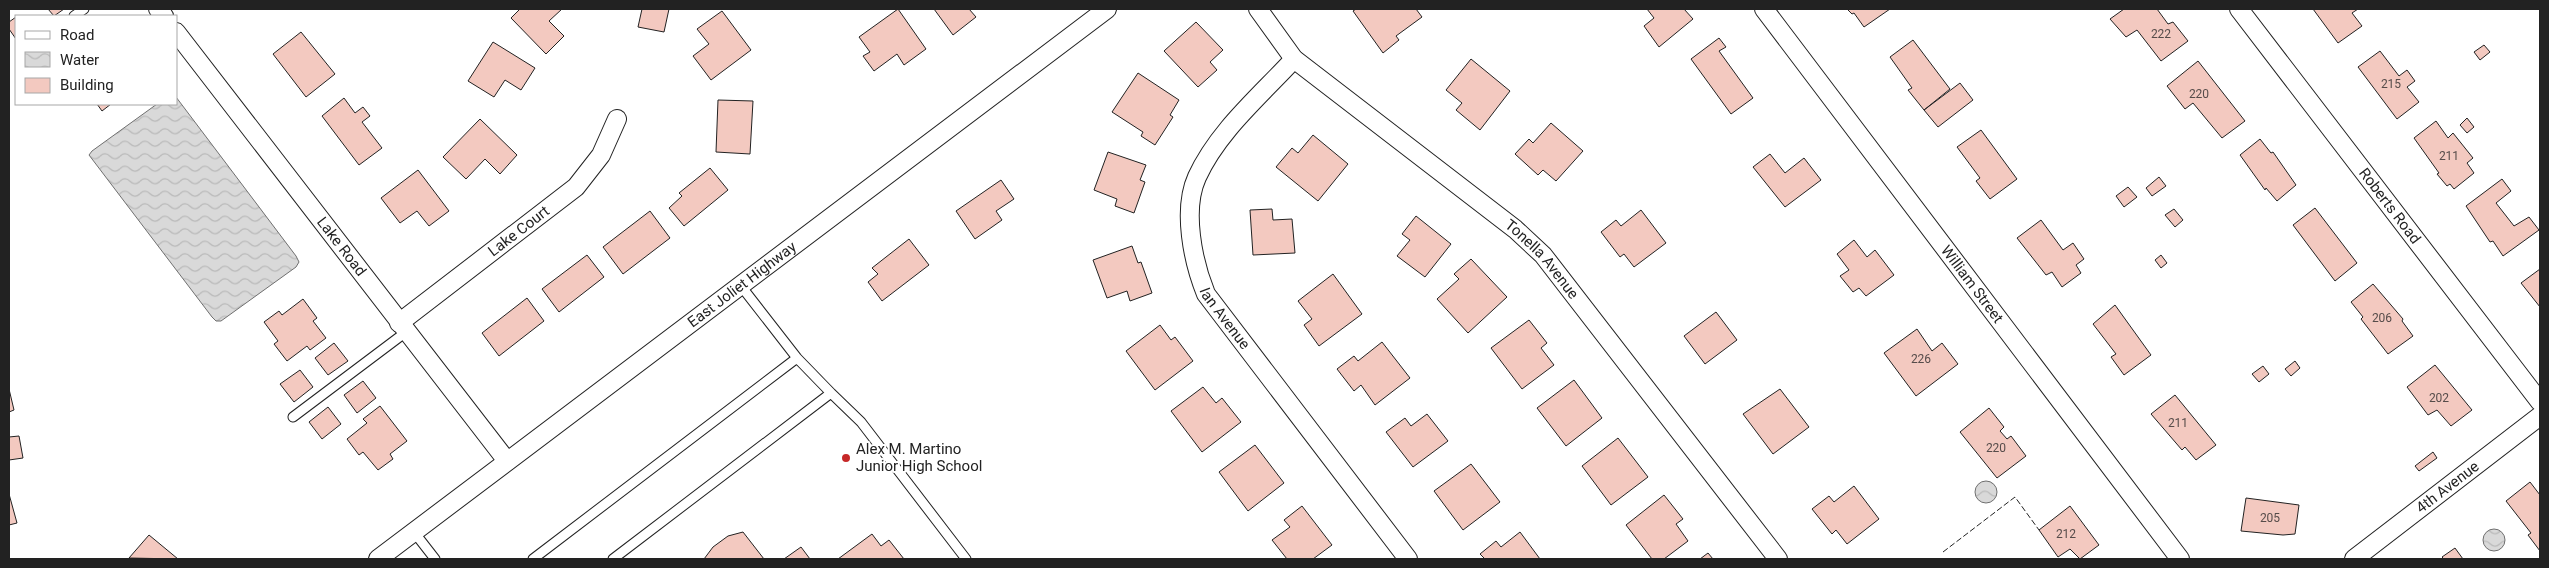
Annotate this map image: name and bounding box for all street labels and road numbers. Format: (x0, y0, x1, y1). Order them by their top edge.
street label: Roberts Road (2355, 164, 2424, 247)
street label: Lake Court (485, 202, 553, 260)
street label: Lake Road (313, 213, 370, 280)
street label: Tonella Avenue (1501, 216, 1583, 303)
street label: East Joliet Highway (684, 238, 800, 331)
street label: William Street (1937, 242, 2007, 327)
street label: Ian Avenue (1195, 285, 1254, 353)
street label: 4th Avenue (2413, 457, 2483, 517)

